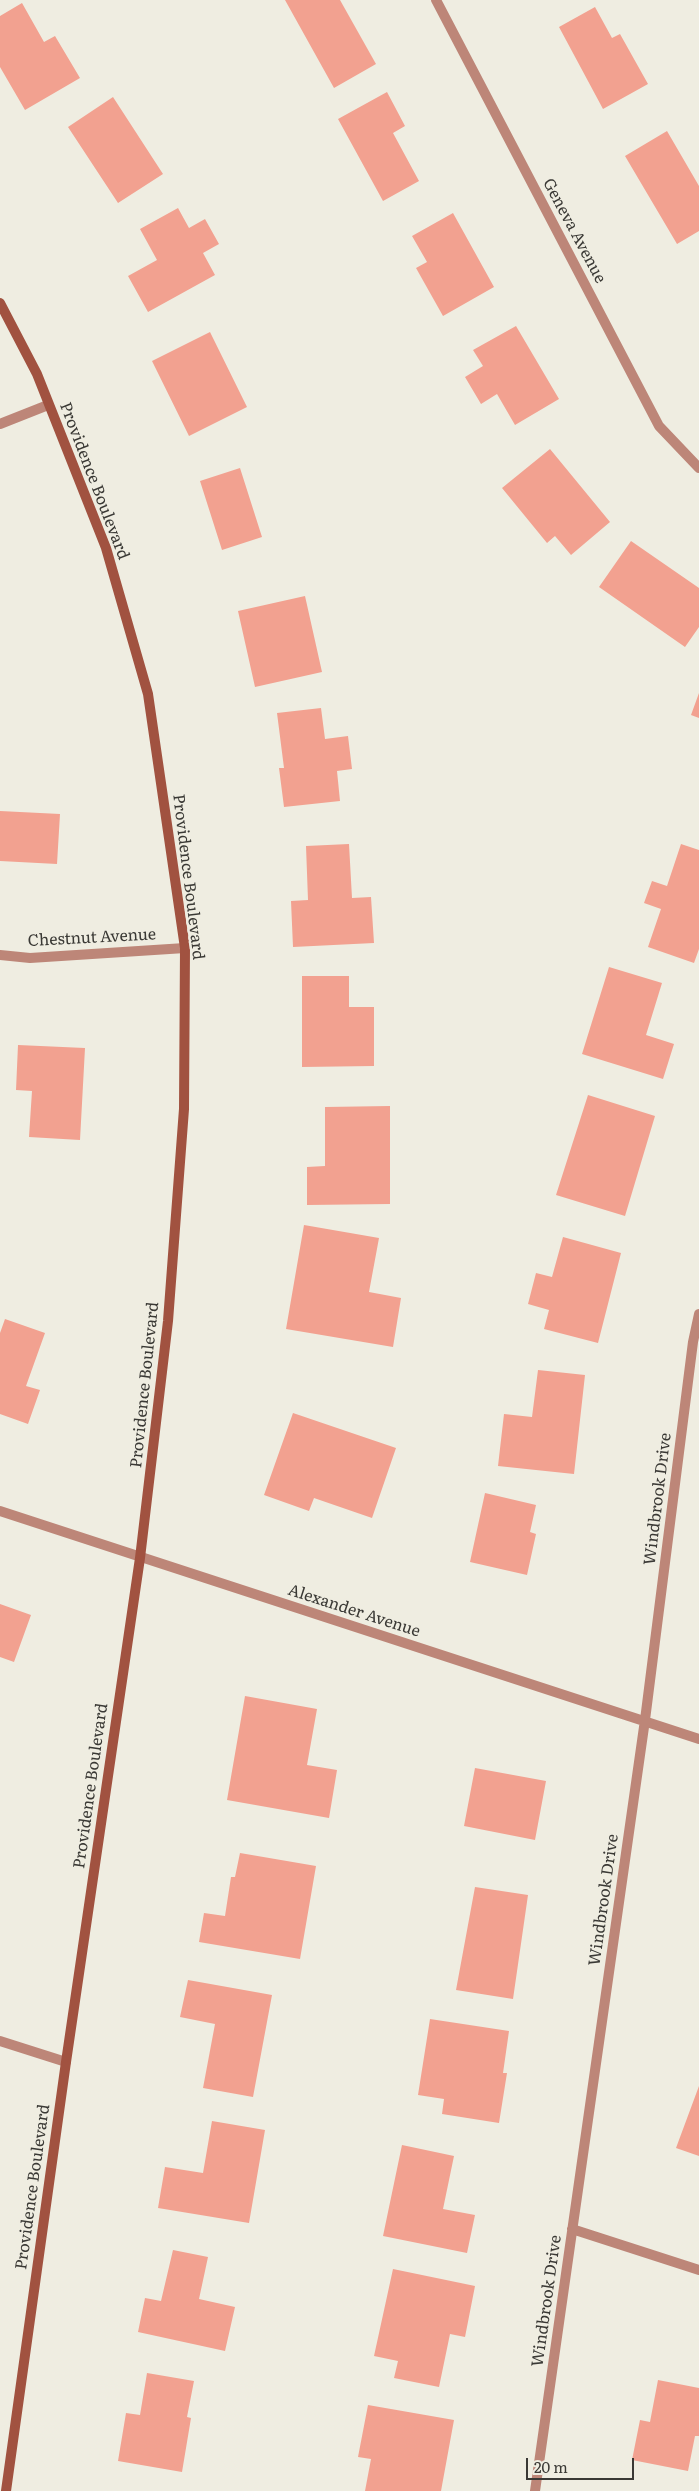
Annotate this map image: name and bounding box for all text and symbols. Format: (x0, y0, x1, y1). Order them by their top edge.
street label: Geneva Avenue (538, 175, 610, 287)
street label: Providence Boulevard (55, 400, 133, 562)
street label: Providence Boulevard (168, 793, 208, 961)
street label: Chestnut Avenue (27, 925, 157, 951)
street label: Providence Boulevard (127, 1301, 163, 1469)
street label: Windbrook Drive (640, 1432, 676, 1566)
street label: Alexander Avenue (285, 1581, 423, 1641)
street label: Providence Boulevard (70, 1702, 112, 1870)
street label: Windbrook Drive (585, 1833, 623, 1967)
street label: Providence Boulevard (12, 2103, 54, 2271)
street label: Windbrook Drive (528, 2234, 566, 2368)
scale bar (529, 2448, 636, 2480)
text: 20 m (534, 2455, 568, 2478)

